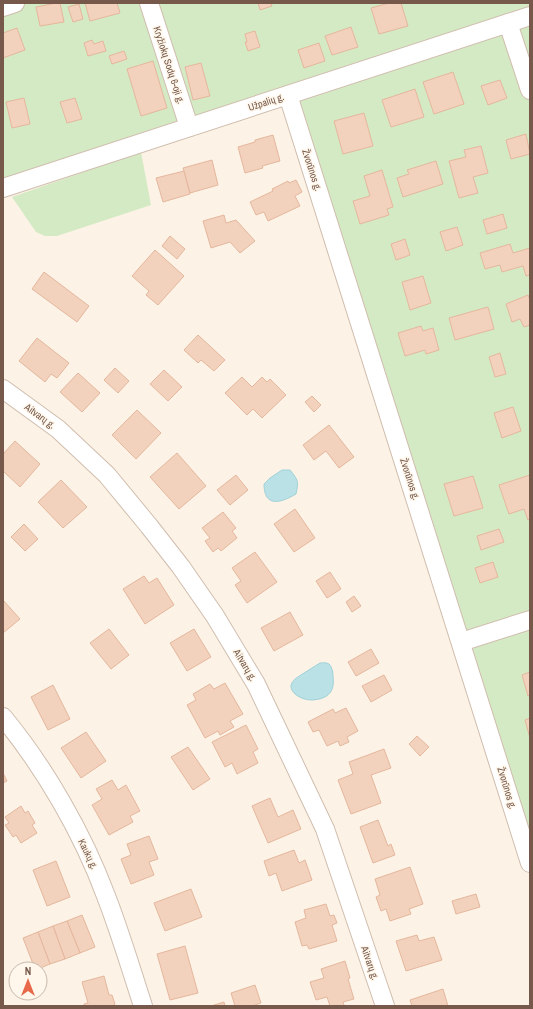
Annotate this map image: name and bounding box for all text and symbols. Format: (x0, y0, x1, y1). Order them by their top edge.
street label: Kryžiokų Sodų 6-oji g. (150, 25, 188, 105)
street label: Užpalių g. (246, 90, 286, 114)
street label: Žvorūnos g. (299, 147, 325, 193)
street label: Aitvarų g. (21, 400, 58, 432)
street label: Žvorūnos g. (397, 456, 423, 502)
street label: Aitvarų g. (230, 646, 260, 683)
street label: Žvorūnos g. (494, 765, 520, 811)
street label: Kaukų g. (75, 837, 101, 871)
street label: Aitvarų g. (358, 943, 382, 982)
north arrow (8, 961, 48, 1001)
text: N (25, 964, 31, 978)

